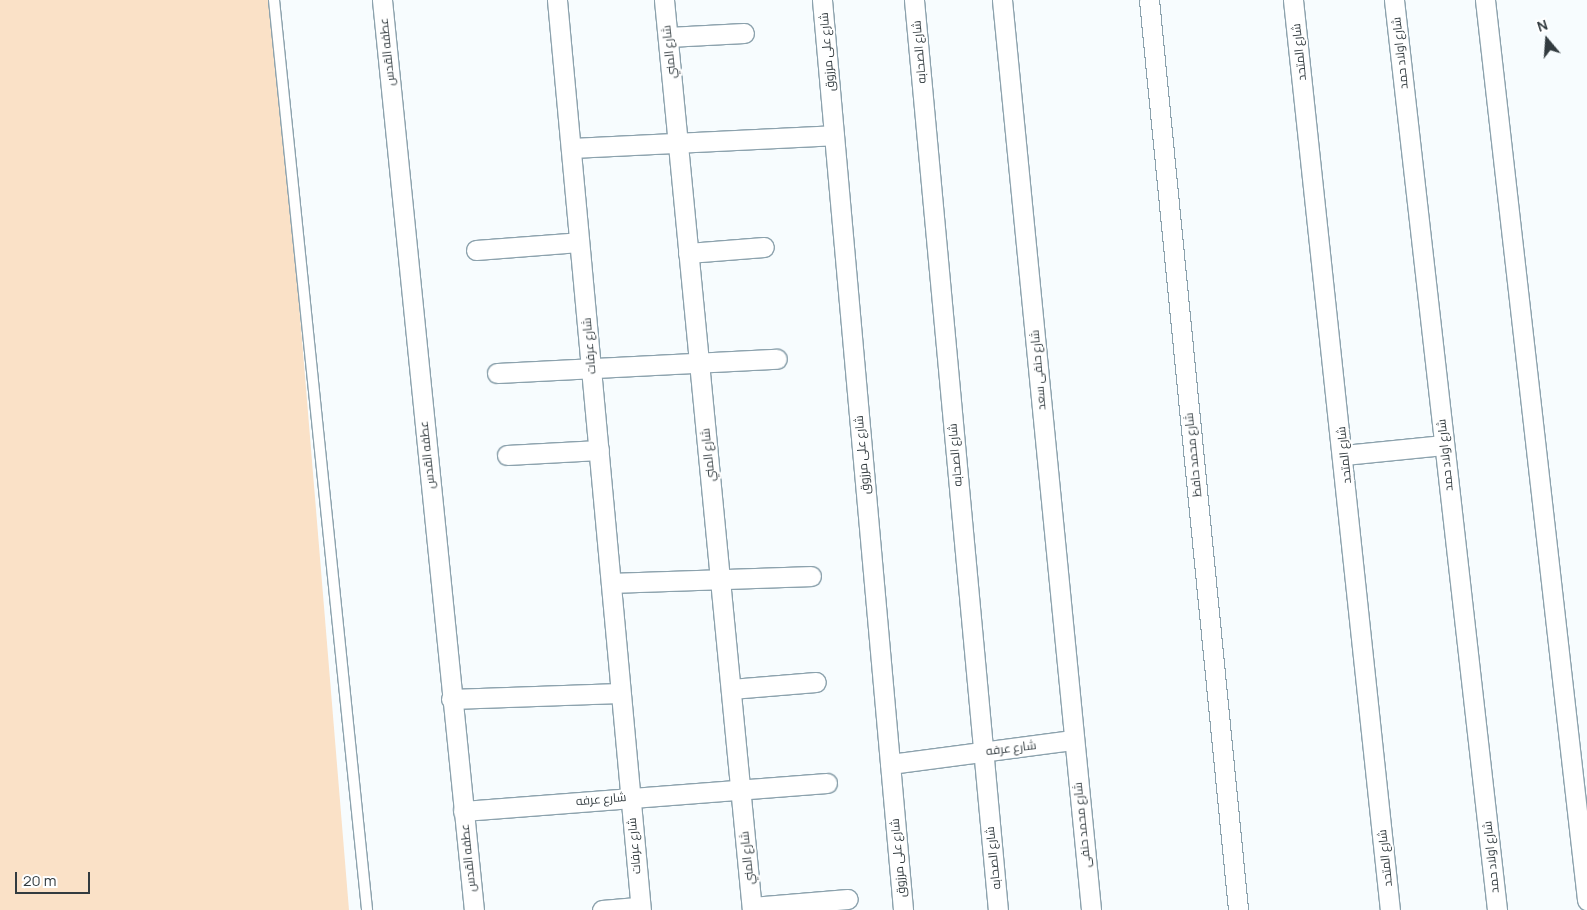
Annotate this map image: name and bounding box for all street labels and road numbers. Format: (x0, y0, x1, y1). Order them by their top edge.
street label: شارع على مرزوق (816, 12, 838, 92)
street label: شارع اولاد حمد (1389, 16, 1411, 90)
street label: عطفه القدس (376, 17, 398, 87)
street label: شارع الصحابه (909, 20, 929, 84)
street label: شارع المتحد (1289, 23, 1309, 81)
street label: شارع المني (659, 25, 679, 79)
street label: شارع عرفات (579, 317, 599, 375)
street label: شارع حنفى سعد (1027, 329, 1049, 411)
street label: شارع محمد حافظ (1181, 412, 1205, 498)
street label: شارع على مرزوق (851, 415, 873, 495)
street label: شارع اولاد حمد (1434, 418, 1456, 492)
street label: عطفه القدس (416, 420, 438, 490)
street label: شارع الصحابه (945, 423, 965, 487)
street label: شارع المتحد (1334, 426, 1354, 484)
street label: شارع المني (698, 428, 718, 482)
street label: شارع عرفه (985, 738, 1037, 758)
street label: شارع محمد حنفى (1070, 781, 1094, 869)
street label: شارع عرفه (575, 790, 627, 808)
street label: شارع عرفات (624, 817, 644, 875)
street label: شارع على مرزوق (887, 818, 909, 898)
street label: شارع اولاد حمد (1480, 820, 1502, 894)
street label: عطفه القدس (457, 823, 479, 893)
street label: شارع الصحابه (983, 826, 1003, 890)
street label: شارع المتحد (1375, 829, 1395, 887)
street label: شارع المني (737, 831, 757, 885)

